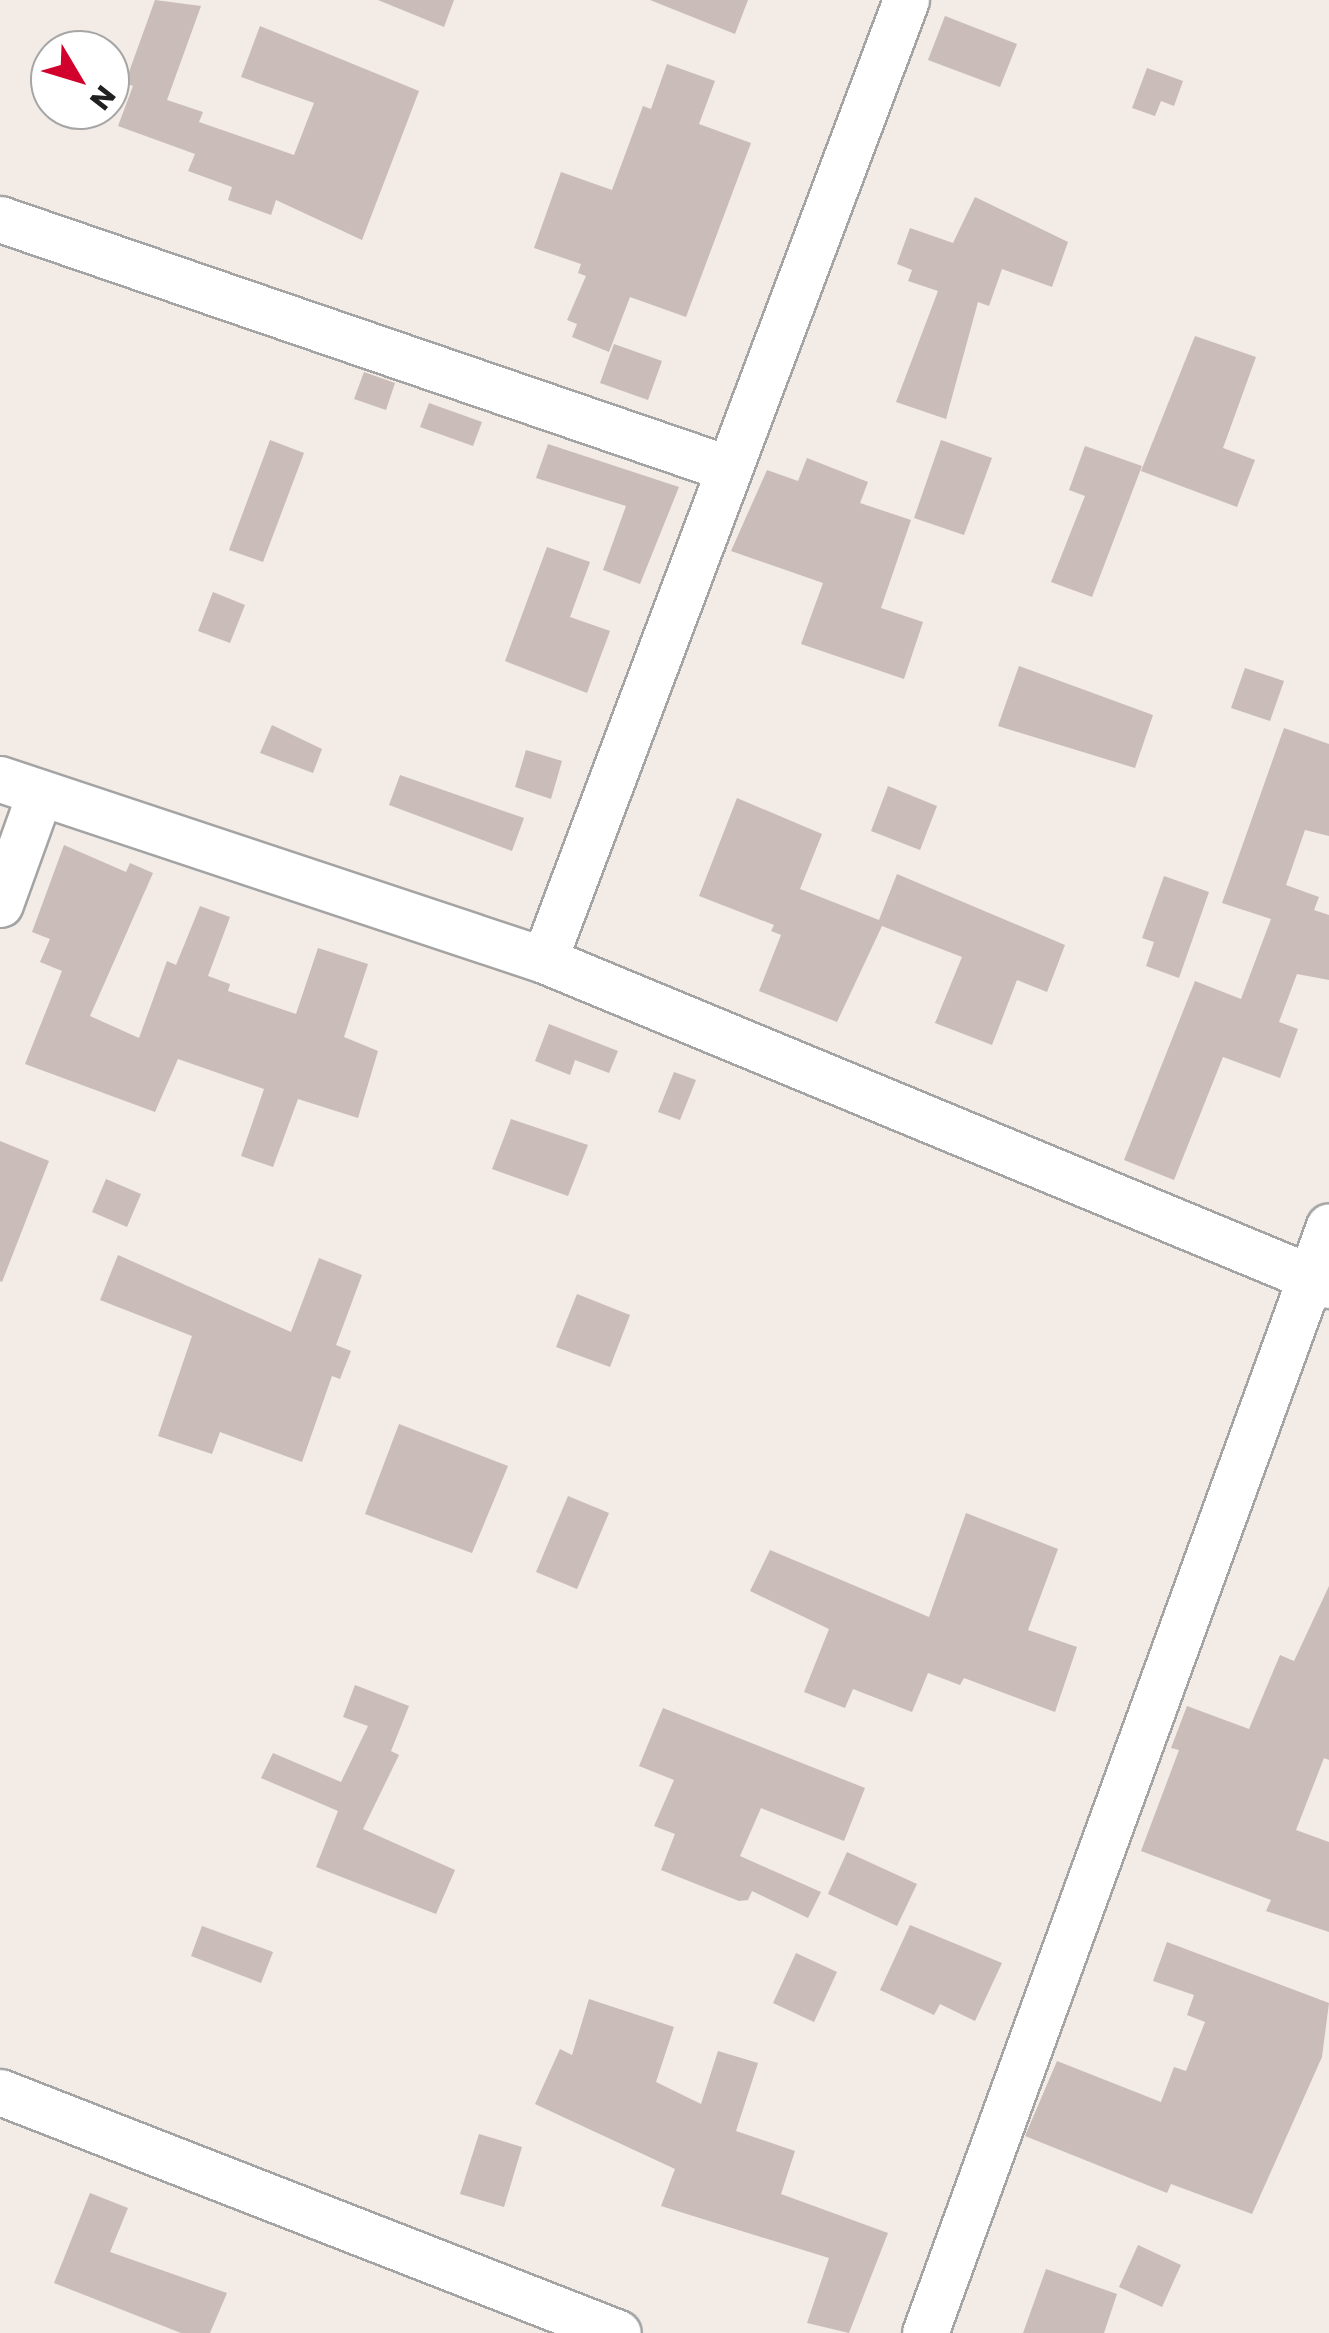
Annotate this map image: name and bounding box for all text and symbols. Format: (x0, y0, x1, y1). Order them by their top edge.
north arrow (30, 30, 130, 130)
text: N (81, 77, 124, 118)

